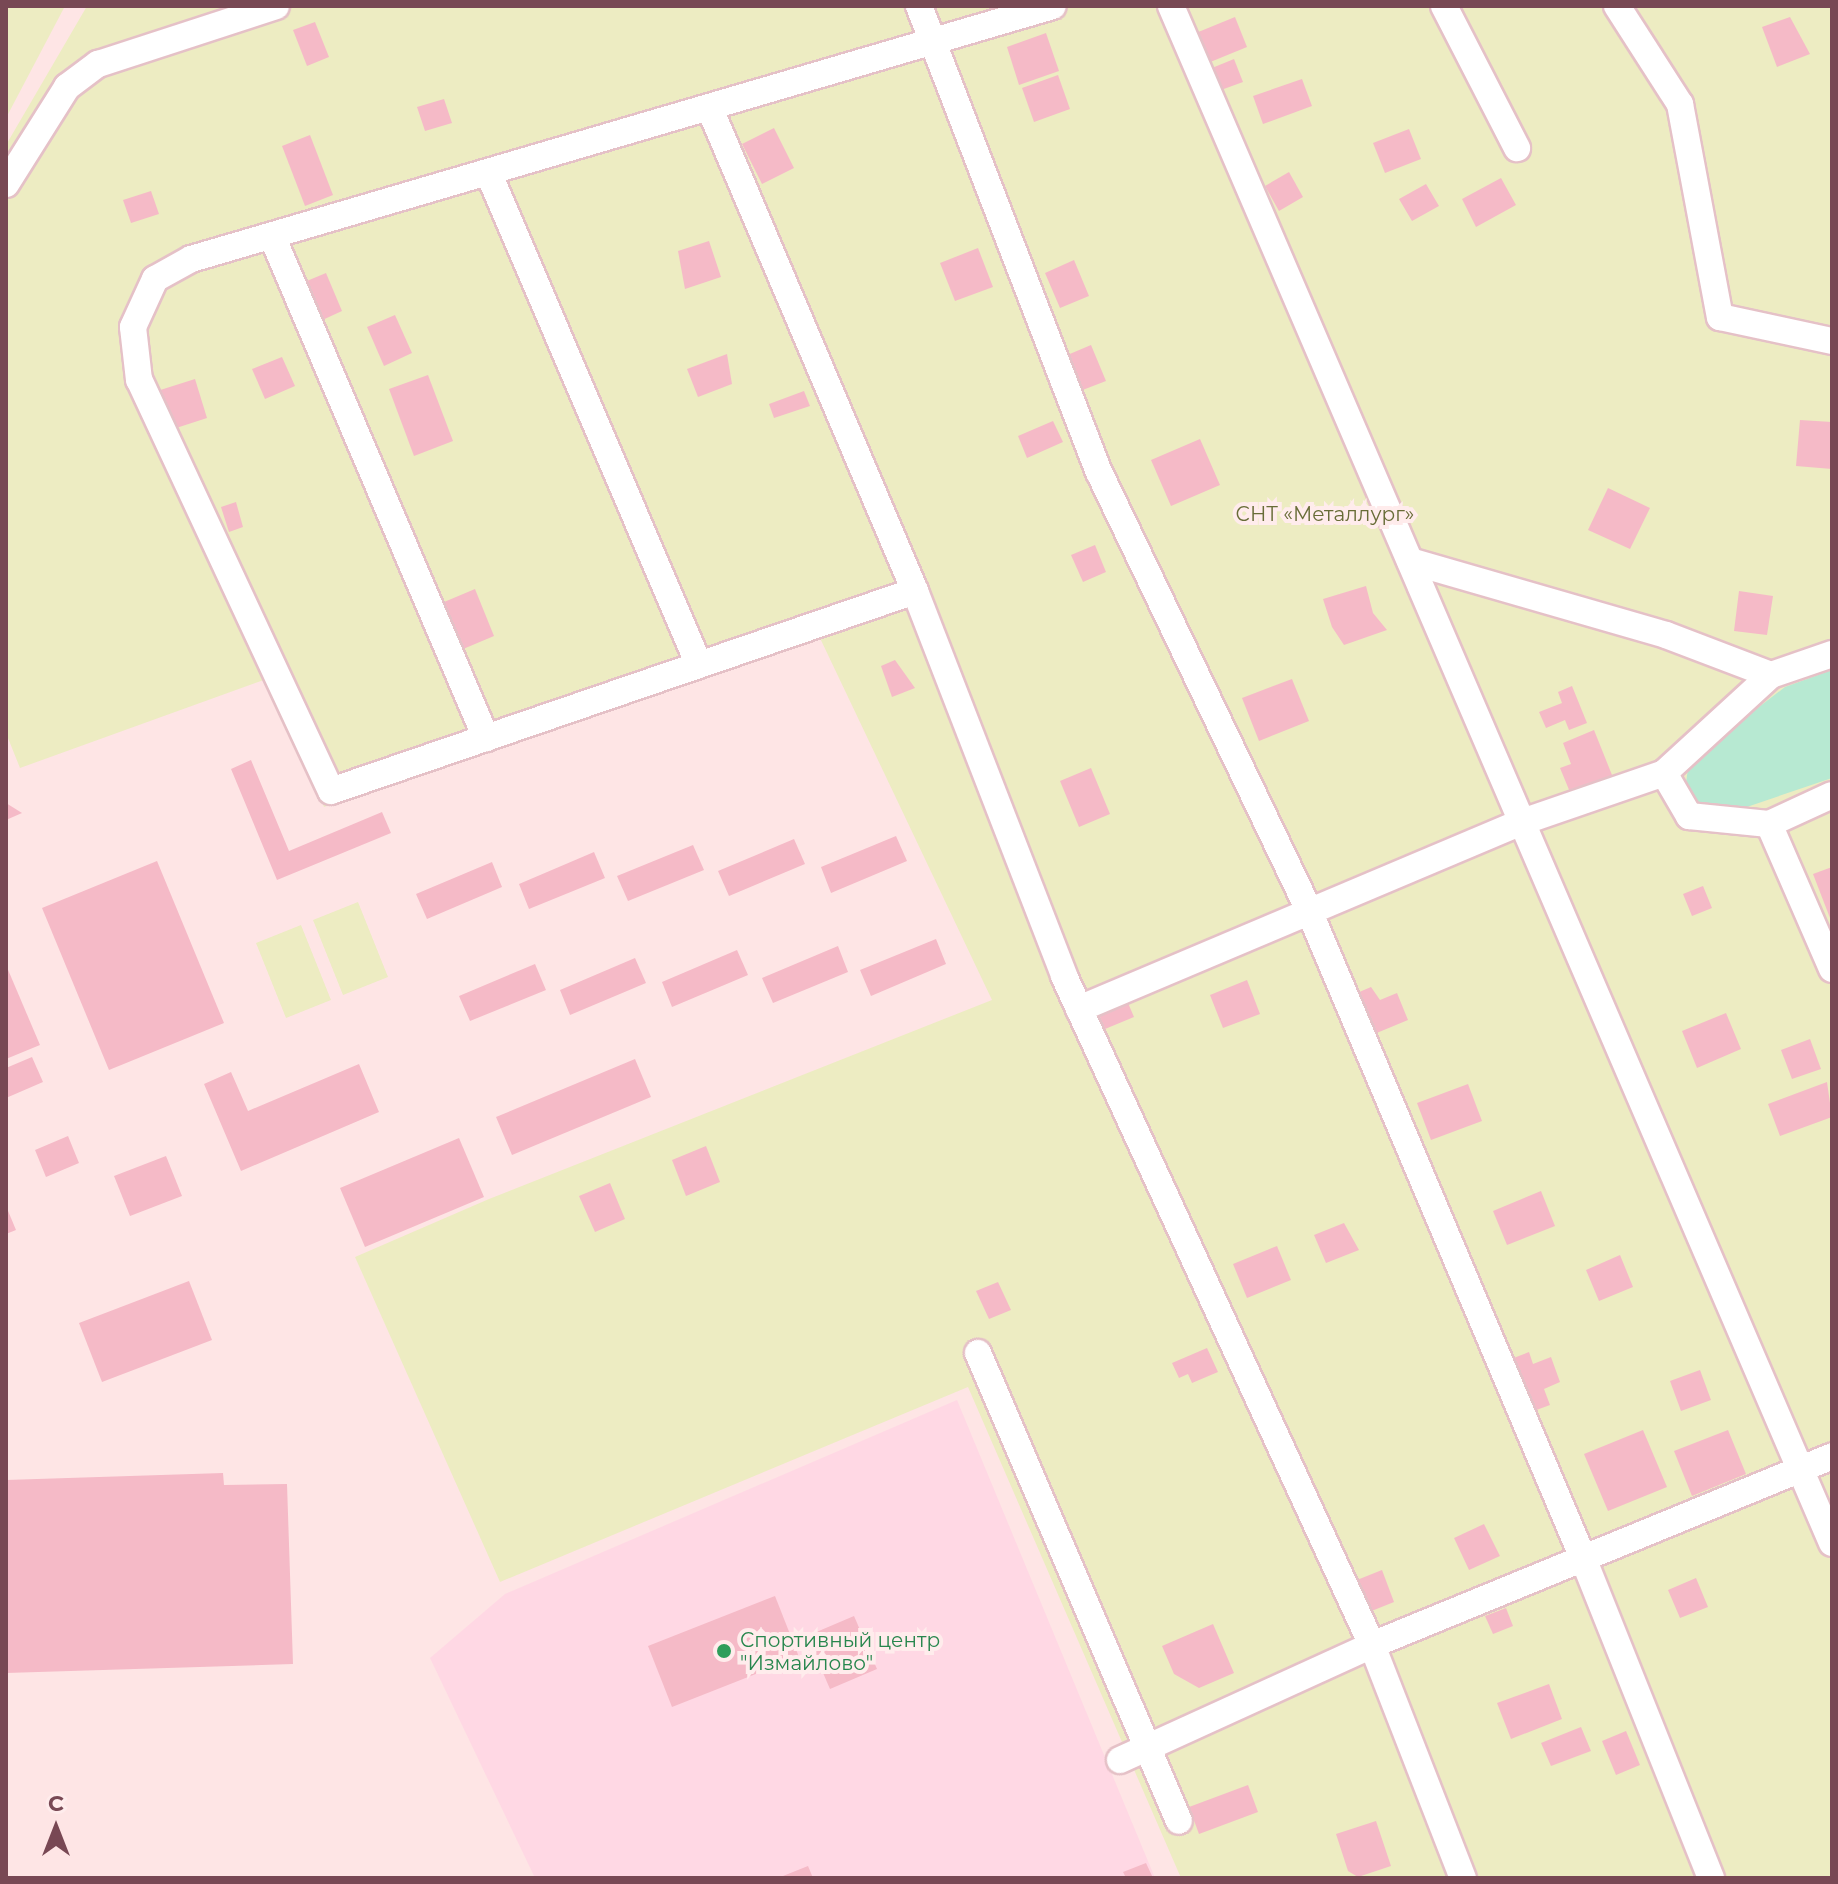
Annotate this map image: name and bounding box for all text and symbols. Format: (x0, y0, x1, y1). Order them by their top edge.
park label: СНТ «Металлург» (1236, 502, 1414, 526)
place label: Спортивный центр "Измайлово" (740, 1628, 940, 1675)
marker: Спортивный центр "Измайлово" (715, 1642, 733, 1660)
north arrow (16, 1788, 96, 1868)
text: С (48, 1790, 64, 1817)

